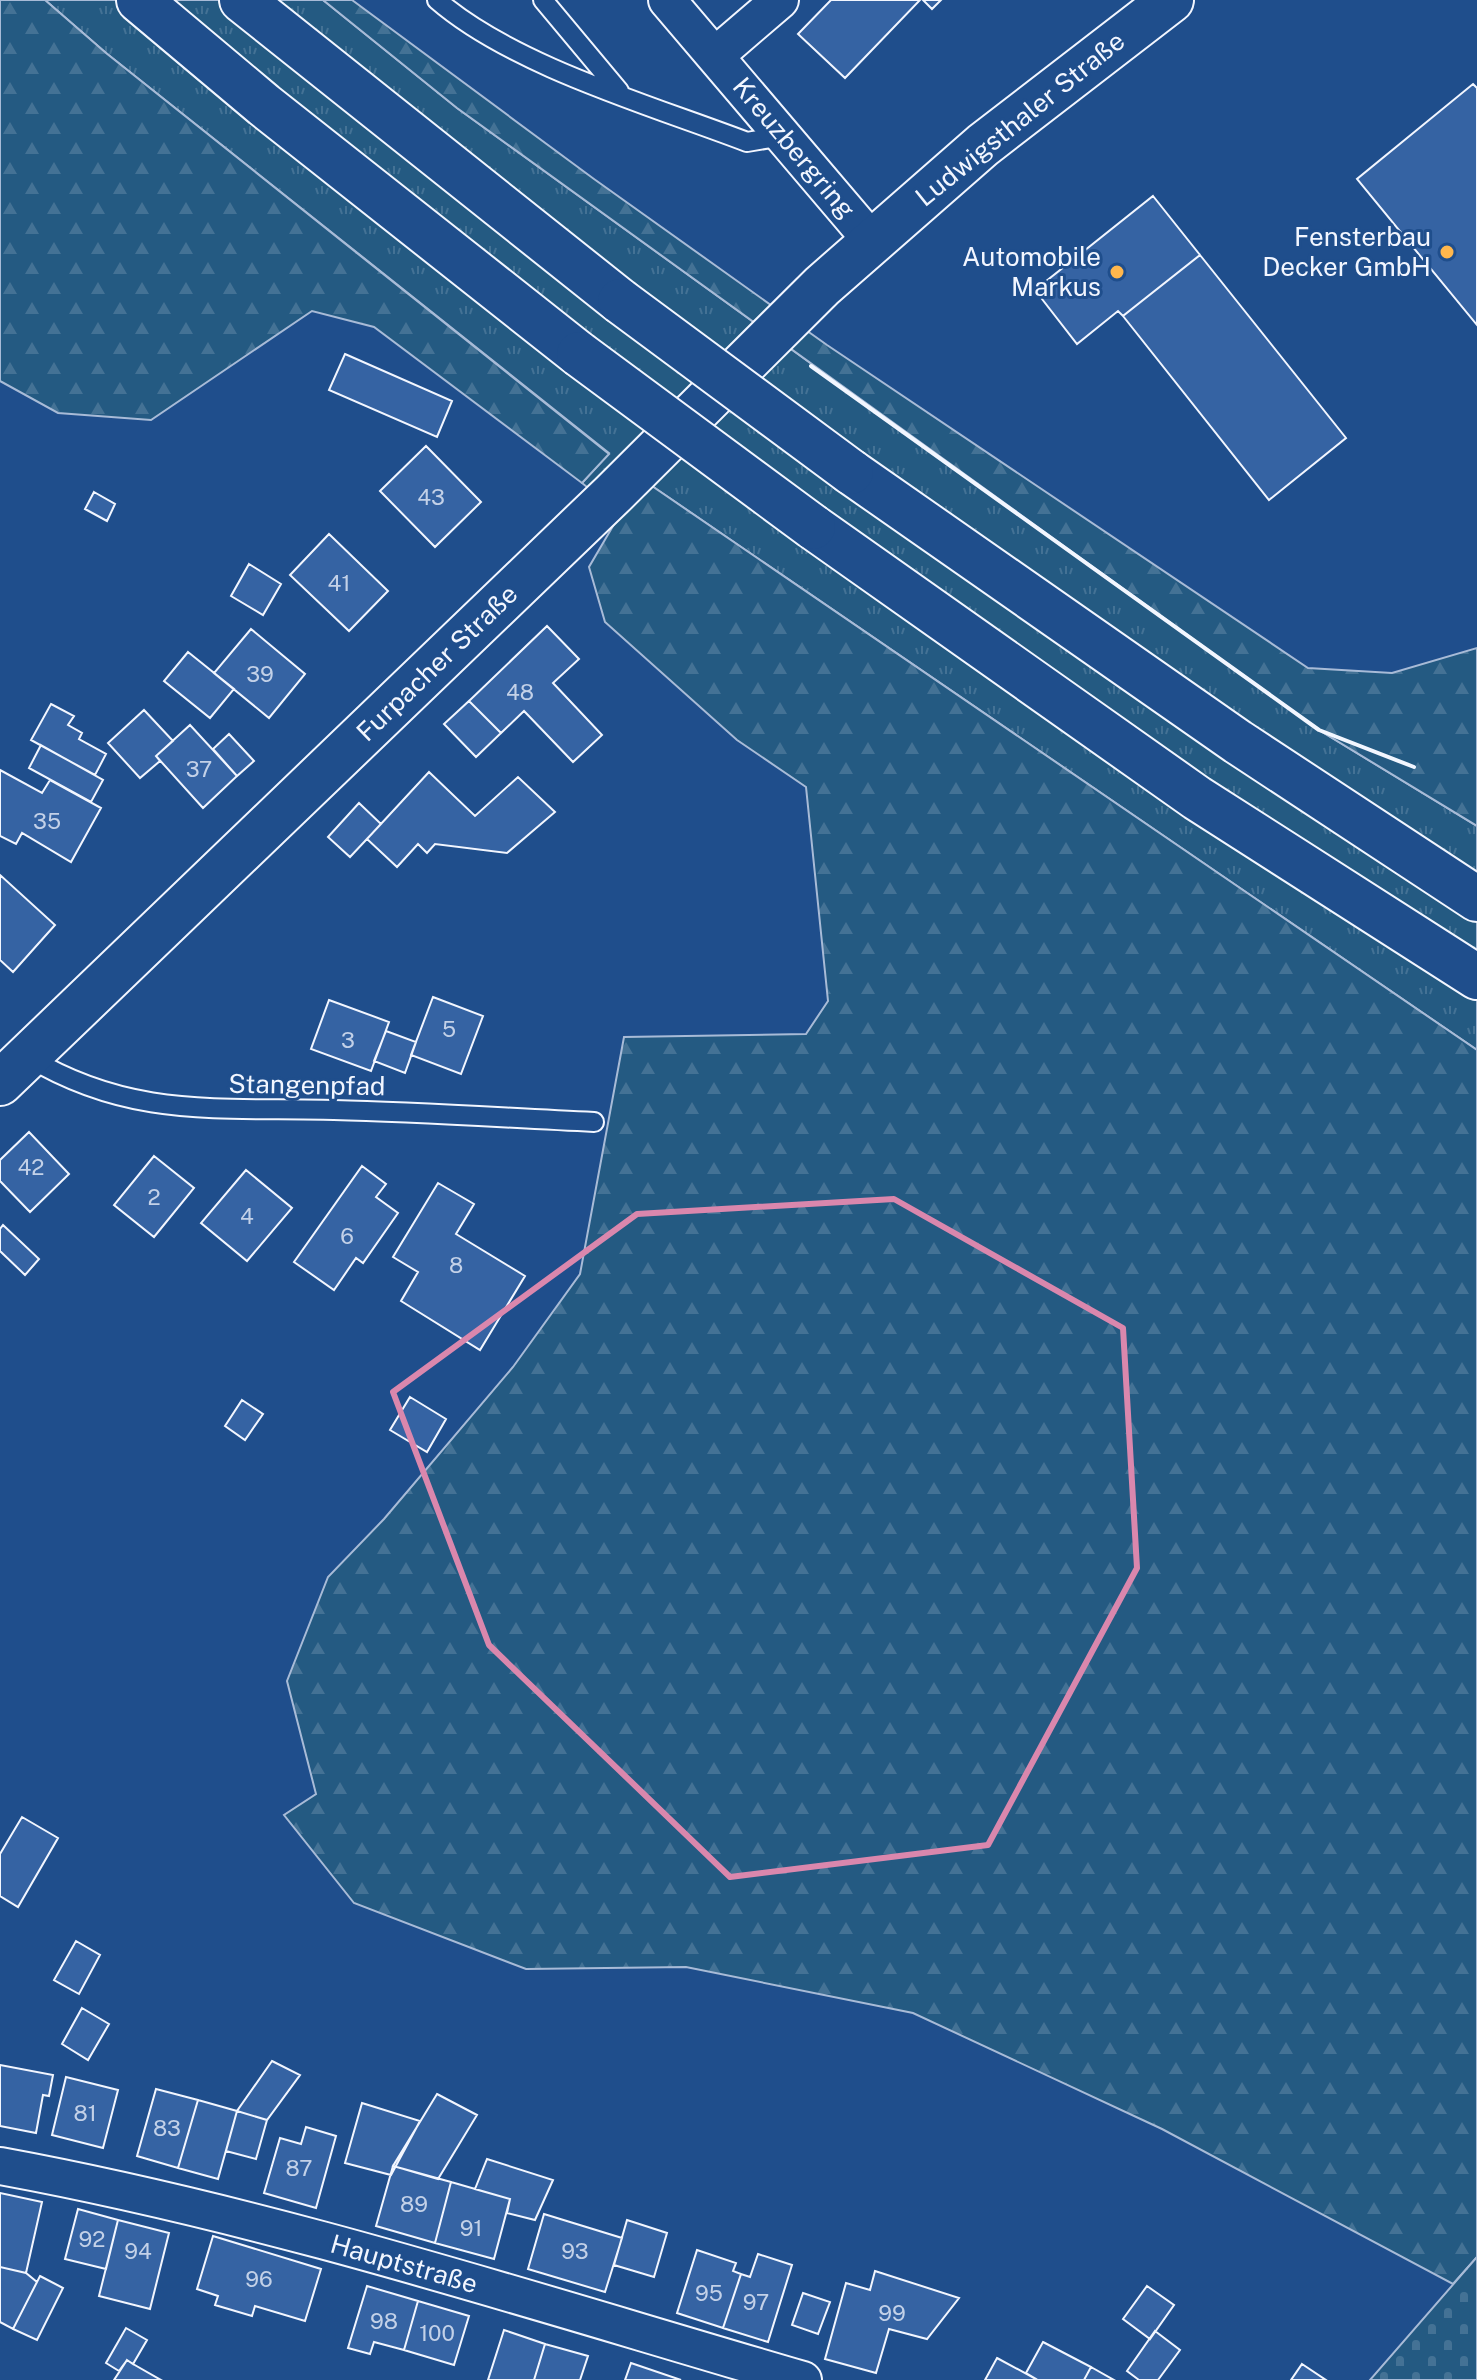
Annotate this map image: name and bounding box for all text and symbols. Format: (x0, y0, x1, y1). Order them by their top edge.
street label: Ludwigsthaler Straße (909, 25, 1130, 212)
street label: Kreuzbergring (727, 71, 862, 224)
place label: Fensterbau Decker GmbH (1262, 221, 1431, 282)
place label: Automobile Markus (962, 241, 1101, 302)
marker: Fensterbau Decker GmbH (1438, 243, 1456, 261)
marker: Automobile Markus (1108, 263, 1126, 281)
house number: 43 (417, 484, 445, 510)
house number: 41 (328, 570, 350, 596)
street label: Furpacher Straße (350, 578, 524, 747)
house number: 39 (246, 661, 274, 687)
house number: 48 (506, 679, 534, 705)
house number: 37 (186, 756, 212, 782)
house number: 35 (33, 808, 61, 834)
house number: 5 (442, 1016, 456, 1042)
house number: 3 (341, 1027, 355, 1053)
street label: Stangenpfad (228, 1068, 386, 1101)
house number: 42 (18, 1154, 44, 1180)
house number: 2 (147, 1184, 161, 1210)
house number: 4 (240, 1203, 254, 1229)
house number: 6 (340, 1223, 354, 1249)
house number: 8 (449, 1252, 463, 1278)
house number: 81 (73, 2100, 97, 2126)
house number: 83 (153, 2115, 181, 2141)
house number: 87 (285, 2155, 313, 2181)
house number: 89 (400, 2191, 428, 2217)
house number: 91 (460, 2215, 482, 2241)
house number: 92 (79, 2226, 105, 2252)
street label: Hauptstraße (327, 2228, 481, 2299)
house number: 94 (124, 2238, 152, 2264)
house number: 93 (561, 2238, 589, 2264)
house number: 96 (245, 2266, 273, 2292)
house number: 95 (695, 2280, 723, 2306)
house number: 97 (743, 2289, 769, 2315)
house number: 99 (878, 2300, 906, 2326)
house number: 98 (370, 2308, 398, 2334)
house number: 100 (419, 2320, 455, 2346)

